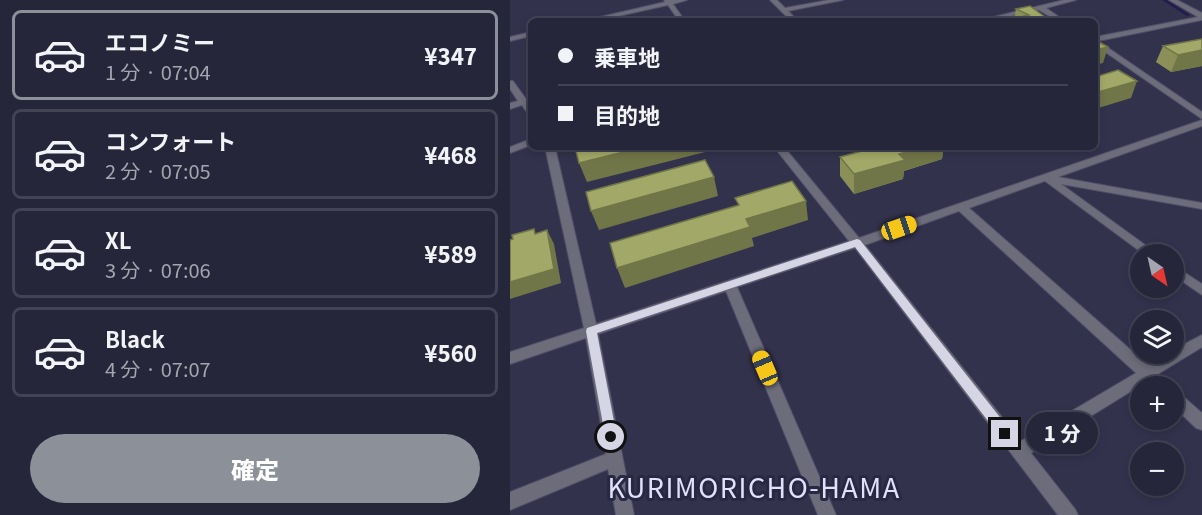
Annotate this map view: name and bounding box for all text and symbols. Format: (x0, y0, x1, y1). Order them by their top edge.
text: エコノミー (105, 25, 215, 57)
icon: car (33, 28, 87, 82)
text: ¥347 (424, 39, 477, 71)
text: 乗車地 (594, 40, 660, 72)
text: 1 分 · 07:04 (105, 57, 211, 86)
text: 目的地 (594, 98, 660, 130)
text: コンフォート (105, 124, 236, 156)
icon: car (33, 127, 87, 181)
text: ¥468 (424, 138, 477, 170)
text: 2 分 · 07:05 (105, 156, 211, 185)
car (879, 214, 919, 242)
text: XL (105, 223, 132, 255)
icon: car (33, 226, 87, 280)
text: ¥589 (424, 237, 477, 269)
north arrow (1130, 244, 1184, 298)
map controls (1130, 244, 1184, 496)
text: 3 分 · 07:06 (105, 255, 211, 284)
button: layers (1130, 310, 1184, 364)
text: Black (105, 322, 165, 354)
icon: car (33, 325, 87, 379)
text: ¥560 (424, 336, 477, 368)
car (750, 348, 780, 388)
text: 4 分 · 07:07 (105, 354, 211, 383)
button: + (1130, 376, 1184, 430)
callout: 1 分 (1026, 413, 1098, 455)
text: 1 分 (1044, 418, 1080, 447)
route end (991, 420, 1018, 447)
route start (597, 423, 624, 450)
button: 確定 (30, 434, 480, 503)
button: − (1130, 442, 1184, 496)
district label: KURIMORICHO-HAMA (607, 467, 901, 506)

